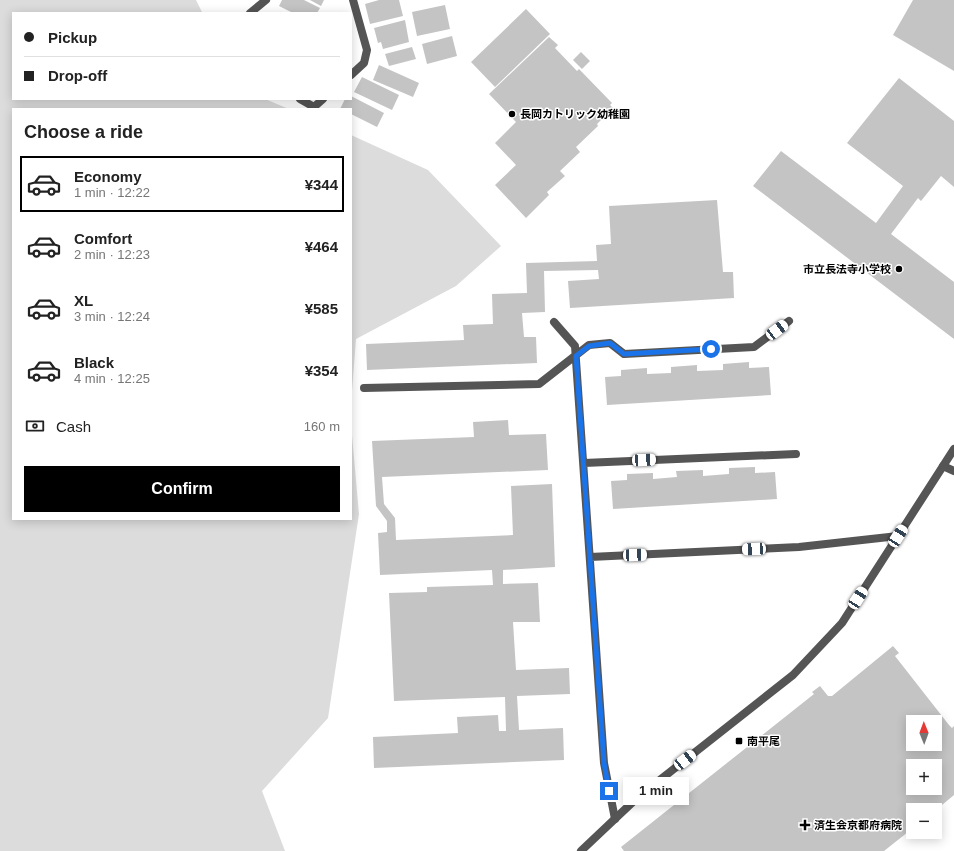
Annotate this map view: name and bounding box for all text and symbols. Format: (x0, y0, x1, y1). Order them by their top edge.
text: Pickup (48, 29, 97, 46)
text: Drop-off (48, 67, 107, 84)
place label: 長岡カトリック幼稚園 (520, 108, 630, 120)
marker: 長岡カトリック幼稚園 (507, 109, 517, 119)
text: Choose a ride (24, 122, 143, 142)
icon: car (26, 166, 62, 202)
text: Economy (74, 168, 142, 185)
text: ¥344 (305, 176, 338, 193)
text: 1 min · 12:22 (74, 185, 150, 200)
icon: car (26, 228, 62, 264)
text: Comfort (74, 230, 132, 247)
text: ¥464 (305, 238, 338, 255)
text: 2 min · 12:23 (74, 247, 150, 262)
place label: 市立長法寺小学校 (803, 263, 891, 275)
marker: 市立長法寺小学校 (894, 264, 904, 274)
icon: car (26, 290, 62, 326)
text: XL (74, 292, 93, 309)
text: ¥585 (305, 300, 338, 317)
text: 3 min · 12:24 (74, 309, 150, 324)
car (764, 318, 790, 342)
route start (702, 340, 720, 358)
icon: car (26, 352, 62, 388)
text: Black (74, 354, 114, 371)
text: ¥354 (305, 362, 338, 379)
text: 4 min · 12:25 (74, 371, 150, 386)
icon: cash (24, 415, 46, 437)
text: Cash (56, 418, 91, 435)
text: 160 m (304, 419, 340, 434)
car (632, 453, 656, 467)
button: Confirm (24, 466, 340, 512)
car (886, 523, 910, 549)
car (742, 542, 766, 556)
car (623, 549, 647, 561)
car (846, 585, 870, 611)
north arrow (906, 715, 942, 751)
map controls (906, 715, 942, 839)
place label: 南平尾 (747, 735, 780, 747)
marker: 南平尾 (734, 736, 744, 746)
car (672, 748, 698, 772)
button: + (906, 759, 942, 795)
callout: 1 min (623, 777, 689, 805)
route end (600, 782, 618, 800)
text: 1 min (639, 783, 673, 798)
button: − (906, 803, 942, 839)
marker: 済生会京都府病院 (799, 819, 811, 831)
place label: 済生会京都府病院 (814, 819, 902, 831)

